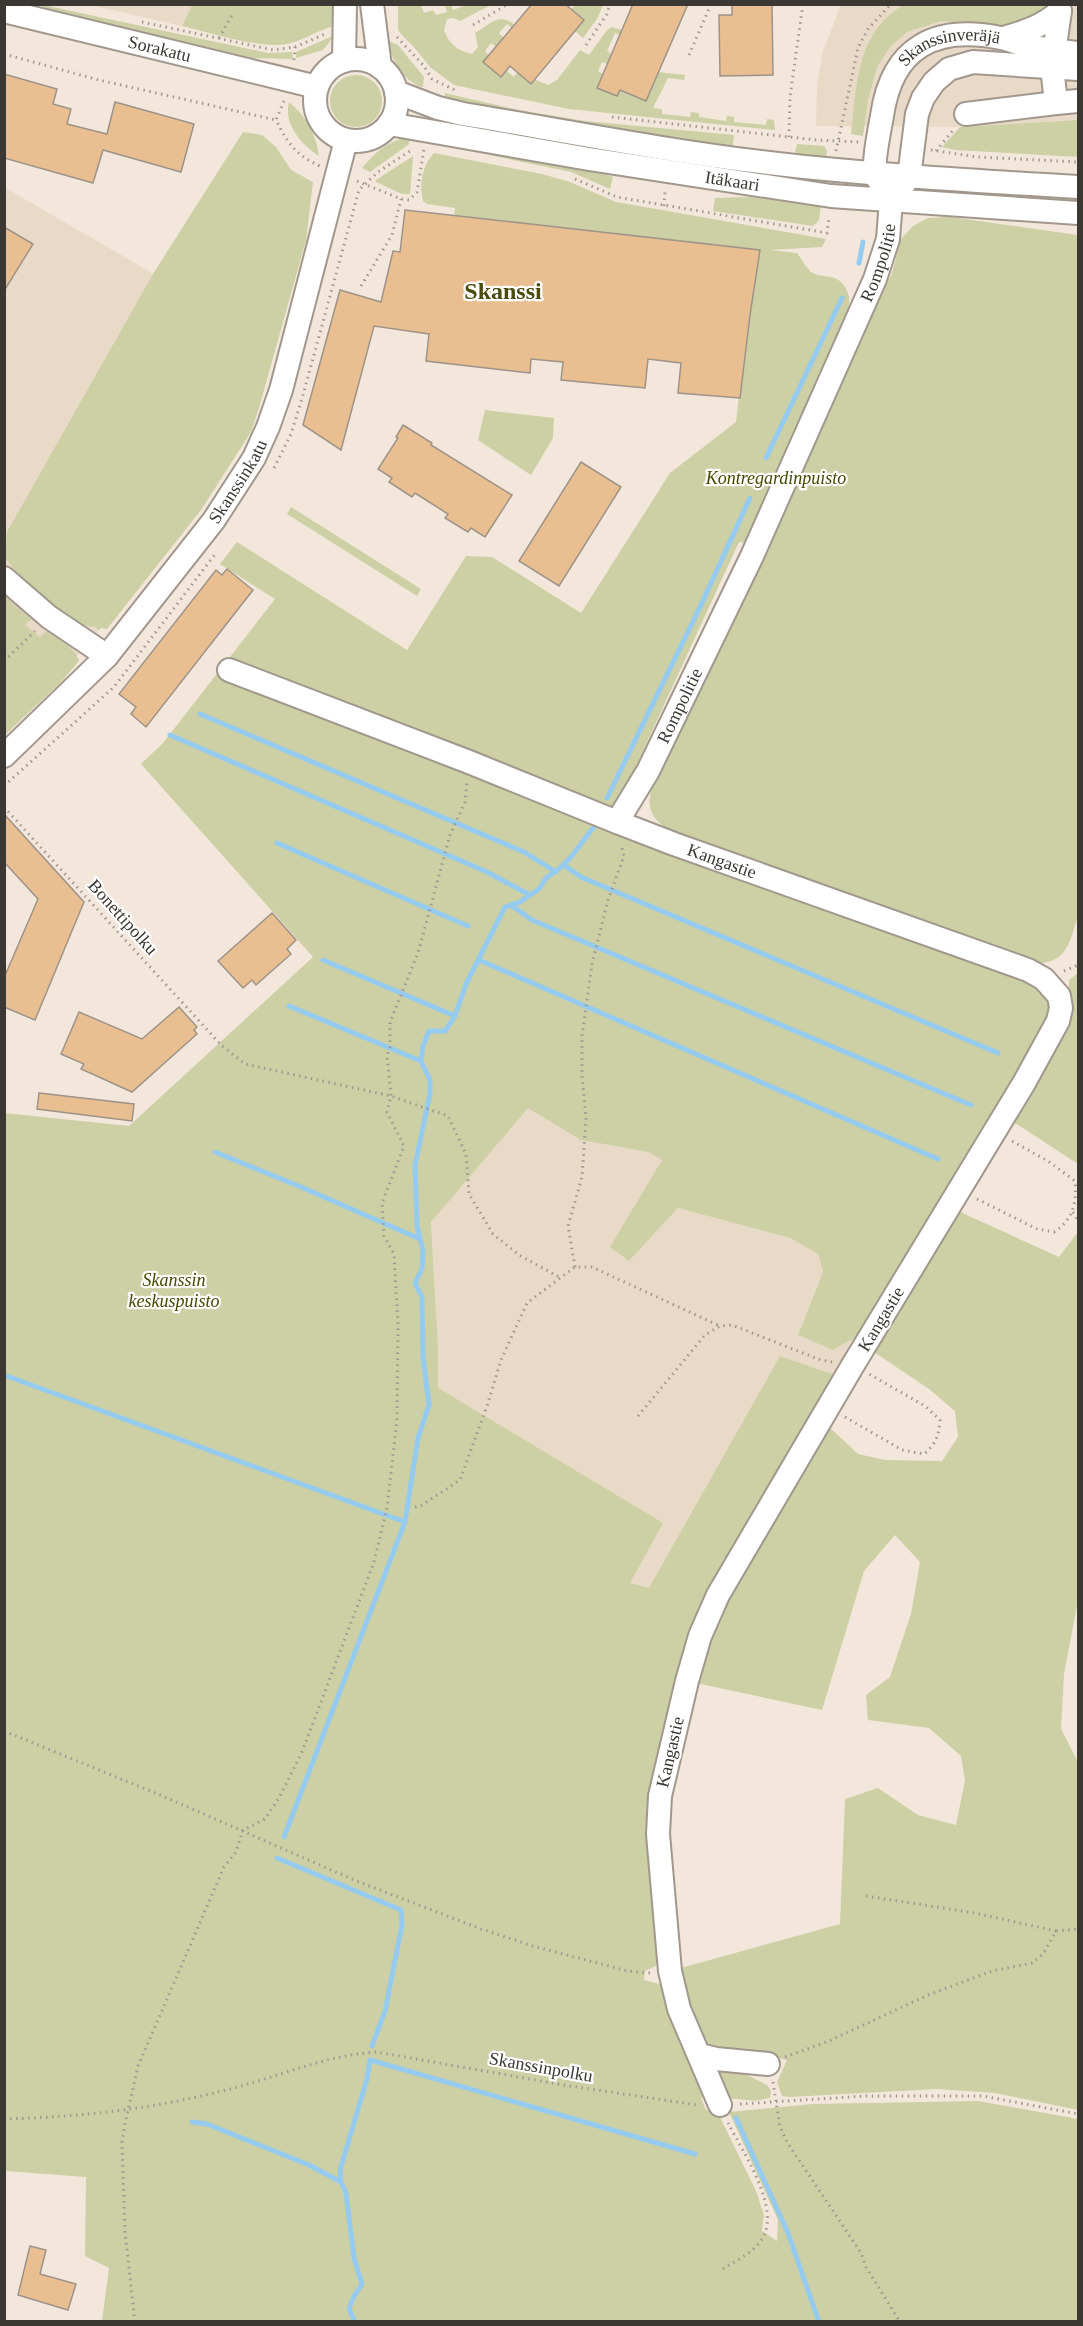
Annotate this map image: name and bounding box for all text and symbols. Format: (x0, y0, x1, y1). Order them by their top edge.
street label: Skanssinveräjä (894, 24, 1002, 70)
street label: Sorakatu (126, 31, 193, 66)
street label: Itäkaari (704, 167, 761, 195)
street label: Rompolitie (856, 223, 899, 305)
district label: Skanssi (464, 278, 542, 304)
street label: Skanssinkatu (204, 436, 271, 527)
park label: Kontregardinpuisto (705, 468, 846, 488)
street label: Rompolitie (653, 665, 706, 747)
street label: Kangastie (685, 840, 759, 883)
street label: Bonettipolku (84, 875, 162, 959)
park label: Skanssin keskuspuisto (129, 1270, 219, 1311)
street label: Kangastie (854, 1283, 908, 1355)
street label: Kangastie (652, 1715, 688, 1789)
street label: Skanssinpolku (488, 2048, 594, 2086)

